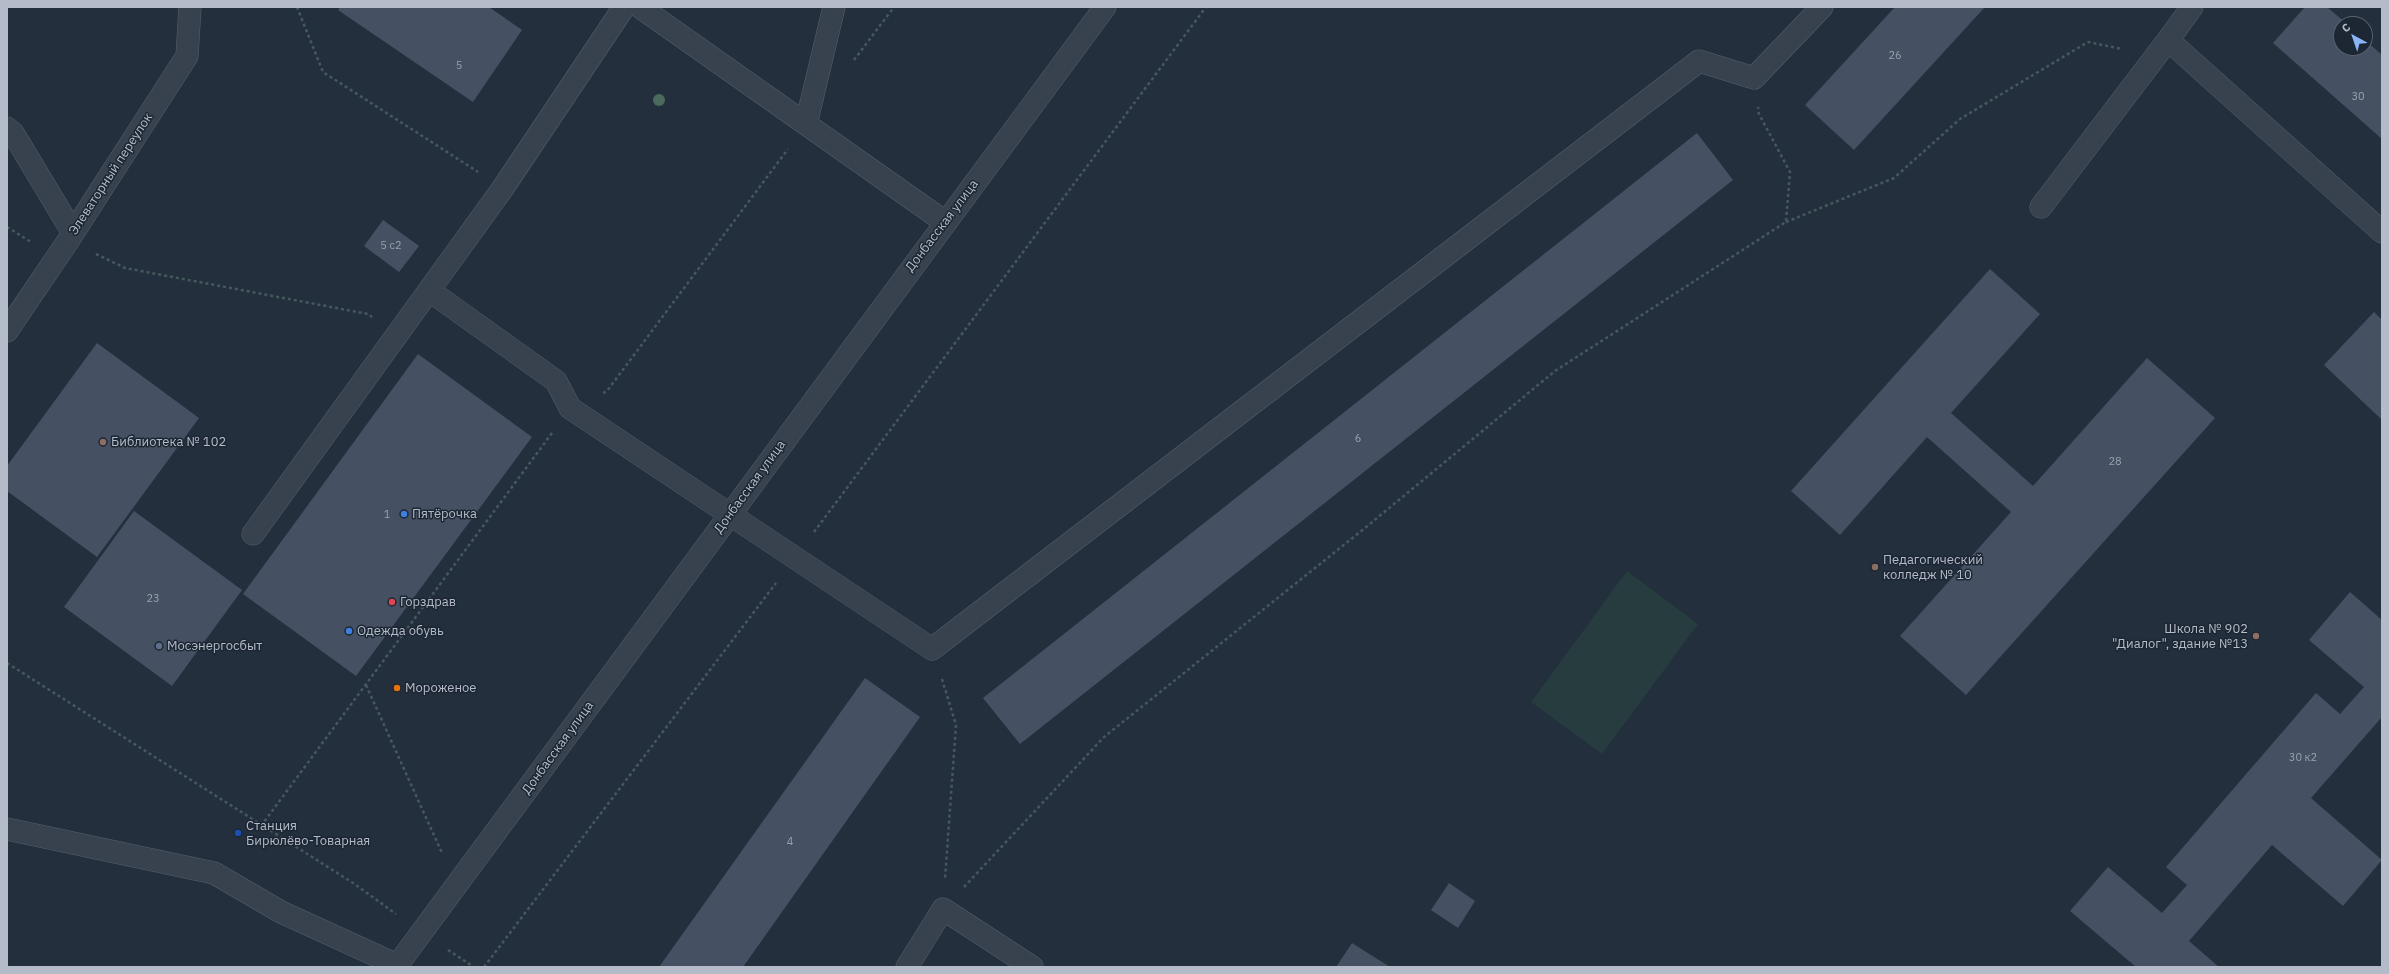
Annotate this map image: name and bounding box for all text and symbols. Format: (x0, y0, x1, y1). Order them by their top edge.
north arrow (2333, 16, 2373, 56)
text: С (2339, 20, 2353, 35)
house number: 26 (1888, 49, 1902, 63)
house number: 5 (456, 59, 462, 73)
house number: 30 (2351, 90, 2365, 104)
street label: Элеваторный переулок (66, 110, 156, 238)
street label: Донбасская улица (902, 177, 982, 275)
house number: 5 с2 (380, 239, 402, 253)
house number: 6 (1355, 432, 1361, 446)
place label: Библиотека № 102 (111, 434, 226, 450)
marker: Библиотека № 102 (98, 437, 108, 447)
street label: Донбасская улица (711, 437, 789, 537)
house number: 28 (2108, 455, 2122, 469)
place label: Пятёрочка (412, 506, 477, 522)
house number: 1 (384, 508, 390, 522)
marker: Пятёрочка (399, 509, 409, 519)
place label: Педагогический колледж № 10 (1883, 552, 1983, 583)
marker: Педагогический колледж № 10 (1870, 562, 1880, 572)
house number: 23 (146, 592, 160, 606)
place label: Горздрав (400, 594, 456, 610)
marker: Горздрав (387, 597, 397, 607)
place label: Школа № 902 "Диалог", здание №13 (2112, 621, 2248, 652)
place label: Одежда обувь (357, 623, 444, 639)
marker: Одежда обувь (344, 626, 354, 636)
marker: Школа № 902 "Диалог", здание №13 (2251, 631, 2261, 641)
place label: Мосэнергосбыт (167, 638, 262, 654)
marker: Мосэнергосбыт (154, 641, 164, 651)
place label: Мороженое (405, 680, 476, 696)
marker: Мороженое (392, 683, 402, 693)
street label: Донбасская улица (519, 698, 597, 798)
house number: 30 к2 (2289, 751, 2317, 765)
place label: Станция Бирюлёво-Товарная (246, 818, 370, 849)
marker: Станция Бирюлёво-Товарная (233, 828, 243, 838)
house number: 4 (787, 835, 793, 849)

